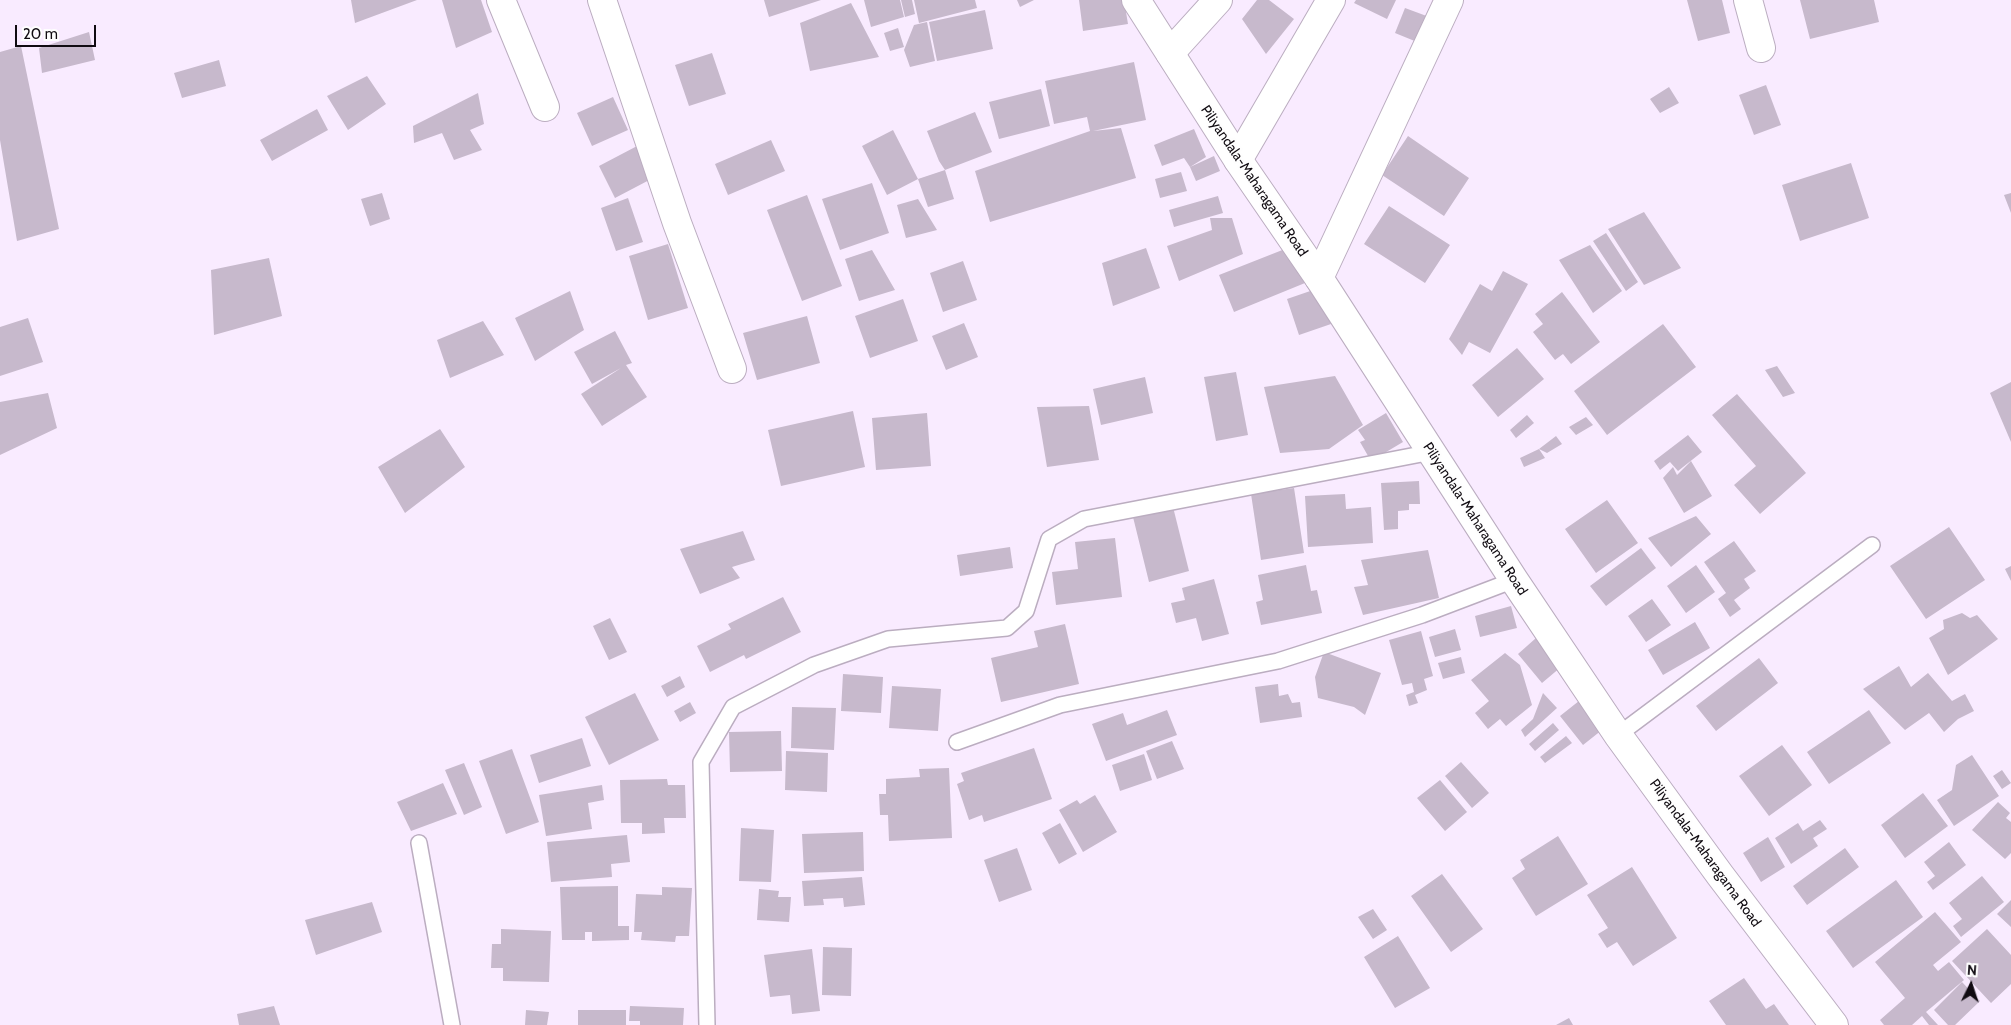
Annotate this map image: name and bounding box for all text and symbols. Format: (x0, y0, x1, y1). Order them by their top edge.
scale bar (18, 15, 99, 47)
text: 20 m (23, 25, 58, 43)
street label: Piliyandala-Maharagama Road (1197, 102, 1311, 260)
street label: Piliyandala-Maharagama Road (1419, 439, 1531, 599)
street label: Piliyandala-Maharagama Road (1646, 776, 1764, 930)
north arrow (1946, 960, 1996, 1010)
text: N (1966, 961, 1978, 979)

